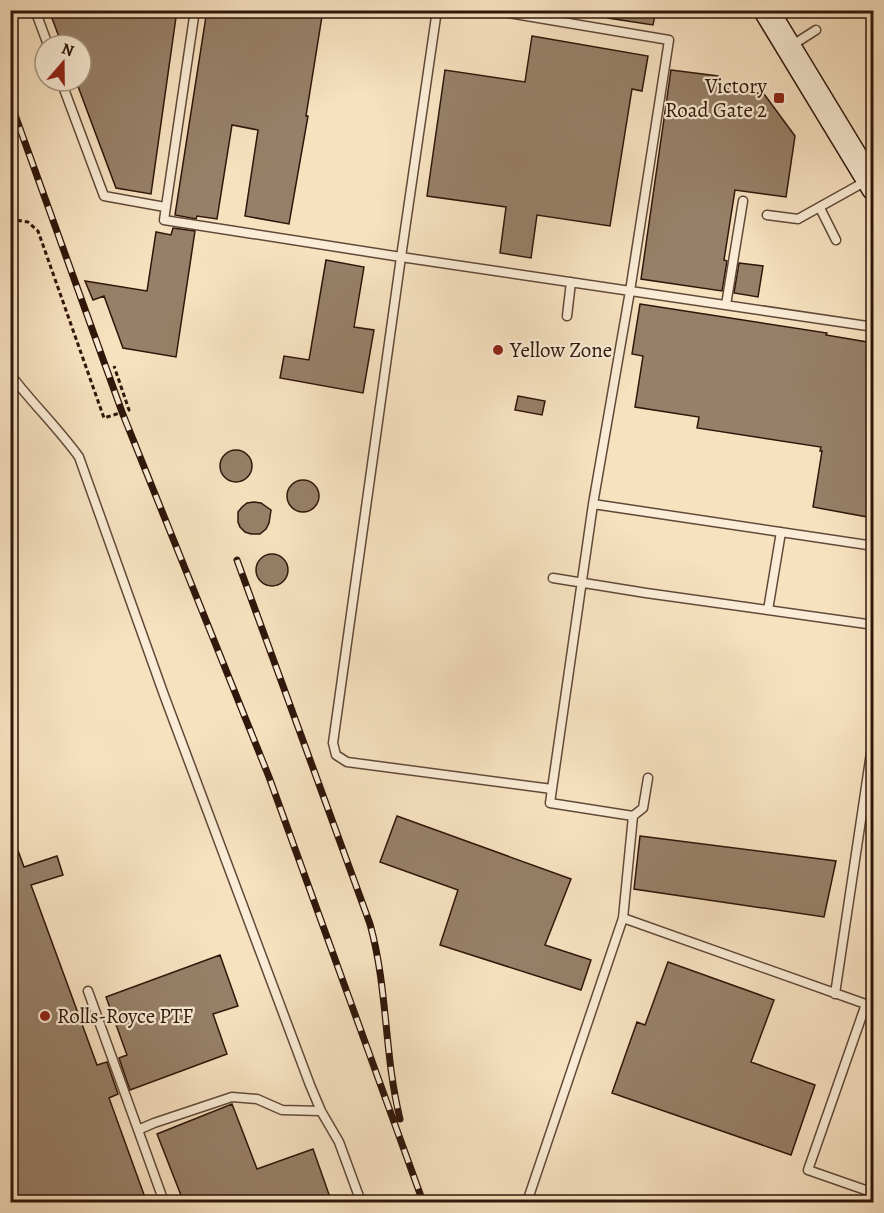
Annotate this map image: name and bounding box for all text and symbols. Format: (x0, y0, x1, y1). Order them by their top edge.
north arrow (33, 33, 93, 93)
text: N (59, 38, 77, 62)
place label: Victory Road Gate 2 (665, 72, 768, 124)
marker: Victory Road Gate 2 (772, 91, 786, 105)
place label: Yellow Zone (509, 336, 612, 364)
marker: Yellow Zone (491, 343, 505, 357)
place label: Rolls-Royce PTF (57, 1002, 193, 1030)
marker: Rolls-Royce PTF (38, 1009, 52, 1023)

